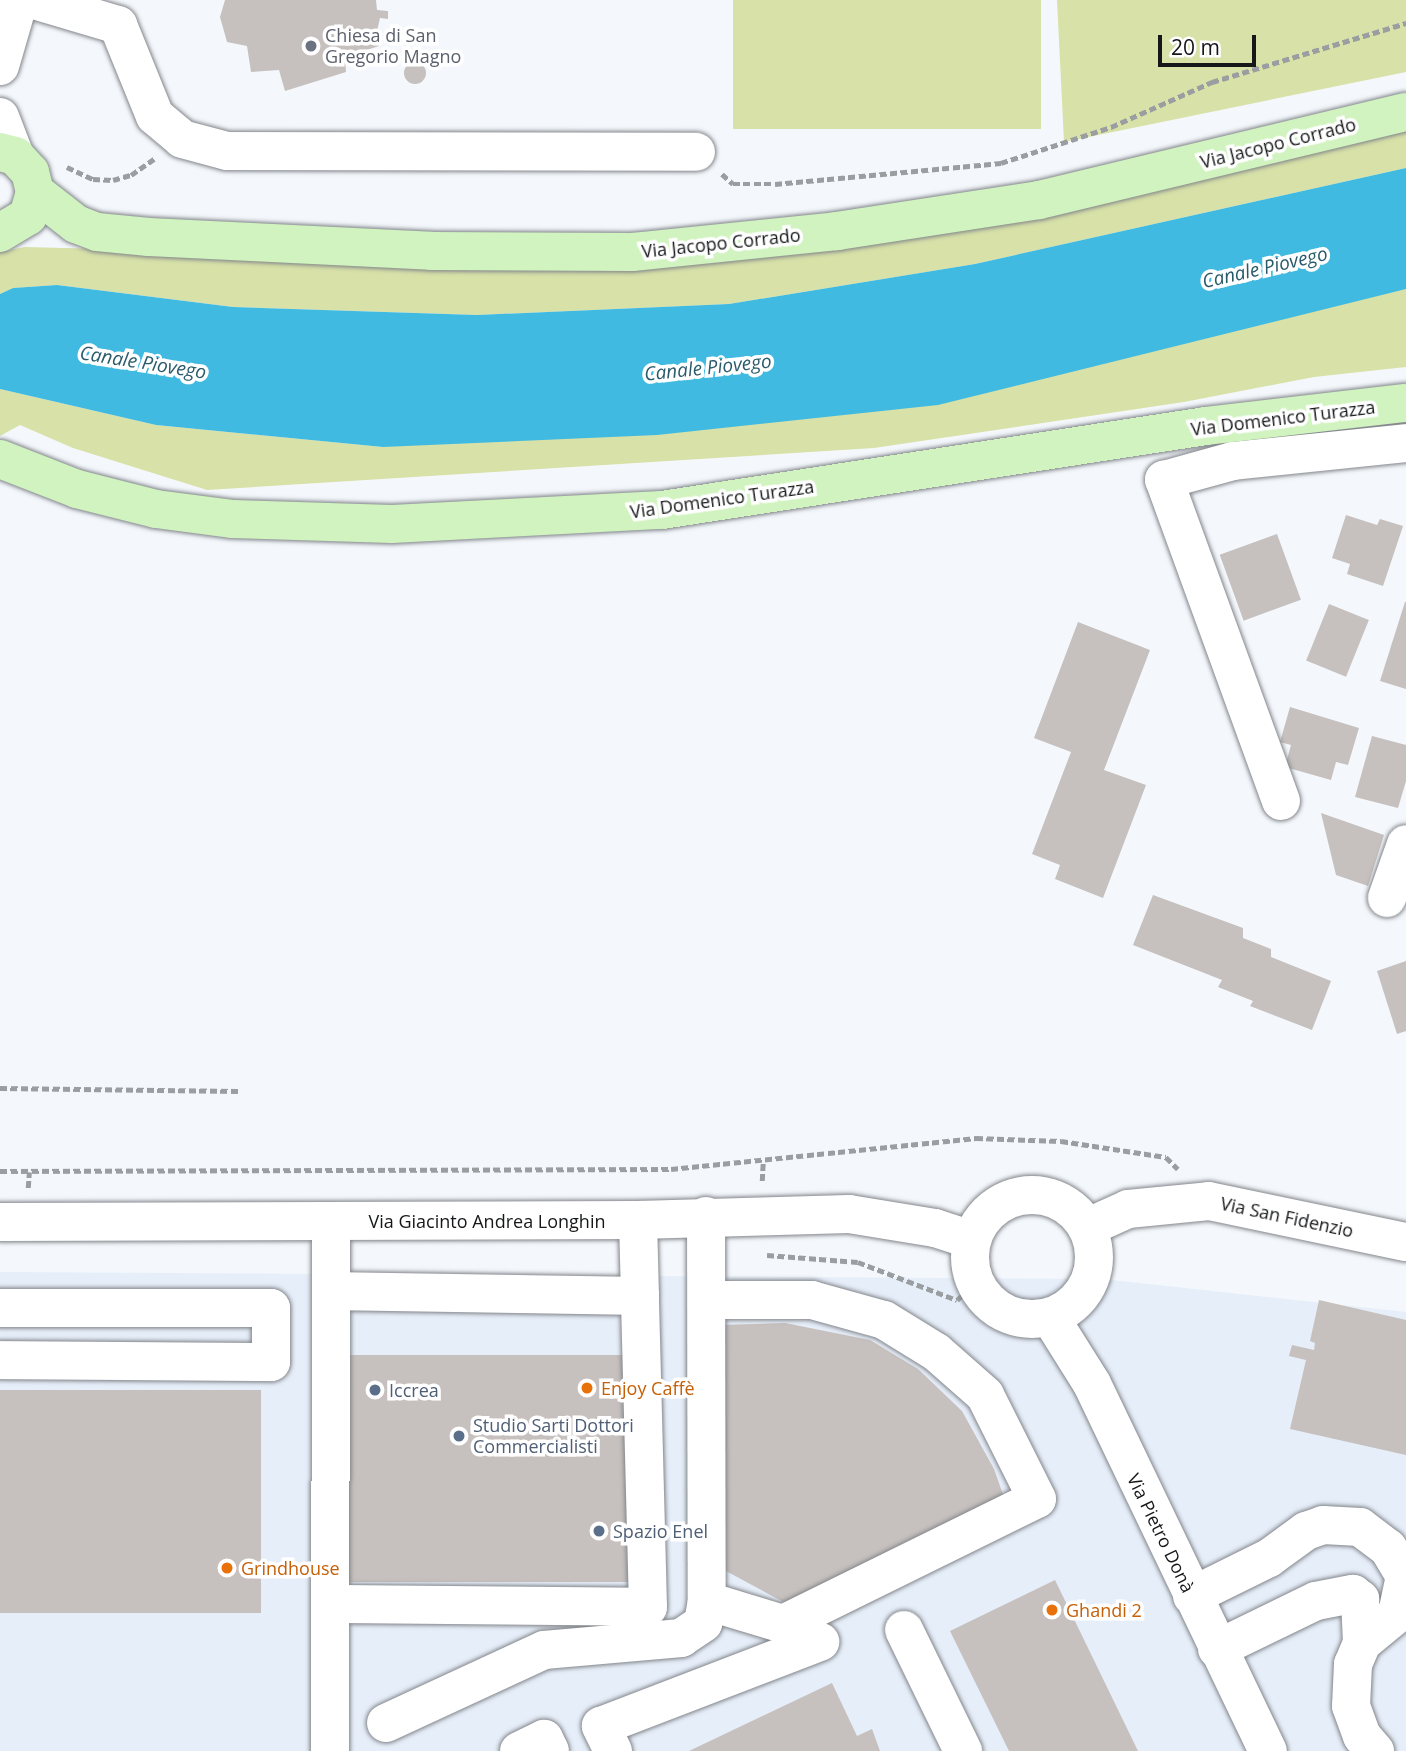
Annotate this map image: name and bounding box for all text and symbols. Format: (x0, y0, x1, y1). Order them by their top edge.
scale bar (1161, 21, 1259, 65)
place label: Chiesa di San Gregorio Magno (325, 25, 461, 68)
text: 20 m (1171, 33, 1220, 61)
marker: Chiesa di San Gregorio Magno (303, 38, 319, 54)
street label: Via Jacopo Corrado (1198, 113, 1358, 173)
street label: Via Jacopo Corrado (641, 224, 801, 262)
water label: Canale Piovego (1200, 243, 1330, 293)
water label: Canale Piovego (78, 342, 208, 384)
water label: Canale Piovego (643, 350, 773, 386)
street label: Via Domenico Turazza (1190, 396, 1376, 440)
street label: Via Domenico Turazza (629, 475, 815, 523)
street label: Via San Fidenzio (1219, 1192, 1355, 1242)
street label: Via Giacinto Andrea Longhin (369, 1210, 605, 1232)
place label: Enjoy Caffè (601, 1377, 695, 1399)
place label: Iccrea (389, 1379, 439, 1401)
marker: Enjoy Caffè (579, 1380, 595, 1396)
marker: Iccrea (367, 1382, 383, 1398)
place label: Studio Sarti Dottori Commercialisti (473, 1415, 634, 1458)
marker: Studio Sarti Dottori Commercialisti (451, 1428, 467, 1444)
street label: Via Pietro Donà (1123, 1470, 1199, 1596)
place label: Spazio Enel (613, 1520, 708, 1542)
marker: Spazio Enel (591, 1523, 607, 1539)
place label: Grindhouse (241, 1557, 340, 1579)
marker: Grindhouse (219, 1560, 235, 1576)
place label: Ghandi 2 (1066, 1599, 1142, 1621)
marker: Ghandi 2 (1044, 1602, 1060, 1618)

